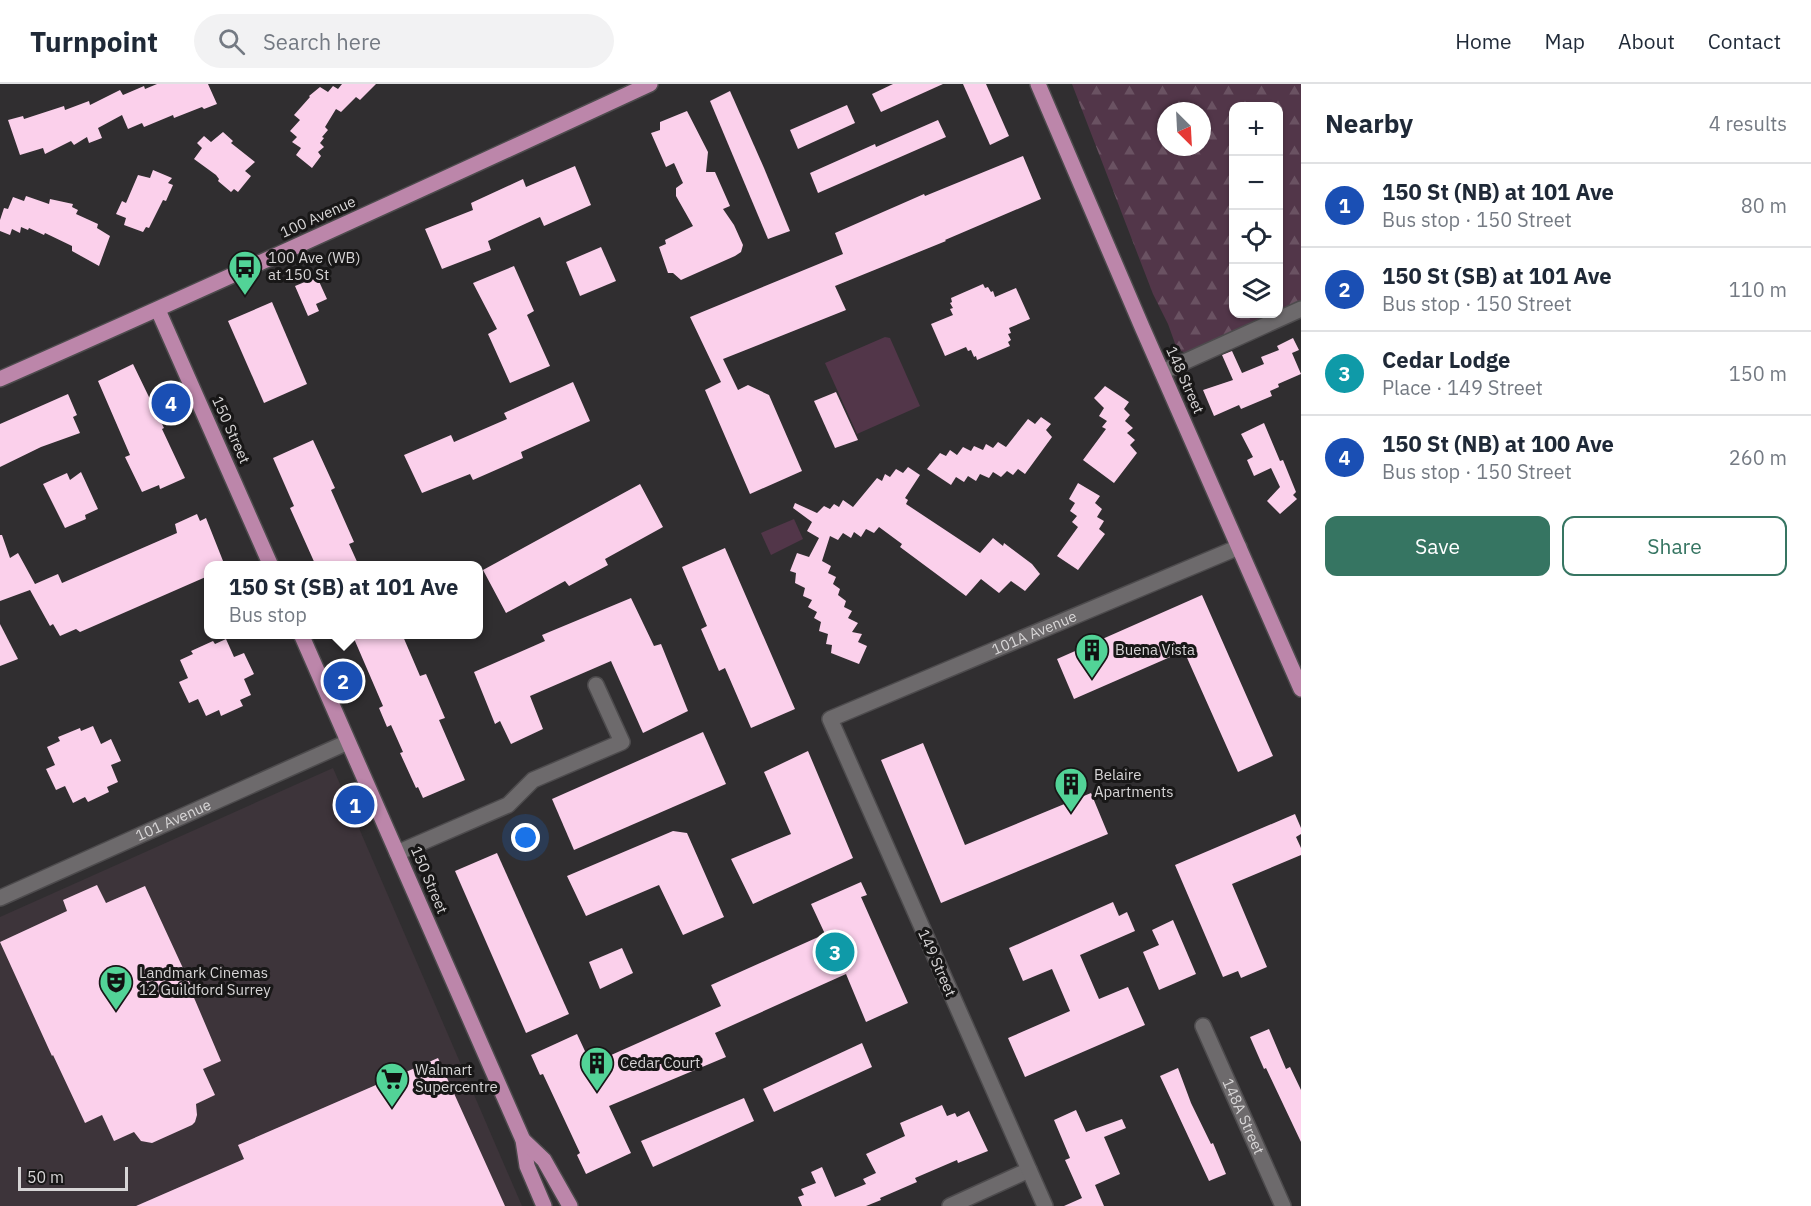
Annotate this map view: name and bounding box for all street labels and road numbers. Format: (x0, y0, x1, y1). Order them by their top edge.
street label: 100 Avenue (277, 191, 358, 242)
street label: 148 Street (1162, 343, 1209, 416)
street label: 150 Street (208, 393, 255, 466)
street label: 101A Avenue (989, 606, 1079, 659)
street label: 101 Avenue (132, 795, 214, 845)
street label: 150 Street (407, 843, 452, 917)
street label: 149 Street (914, 926, 961, 999)
street label: 148A Street (1218, 1075, 1269, 1157)

